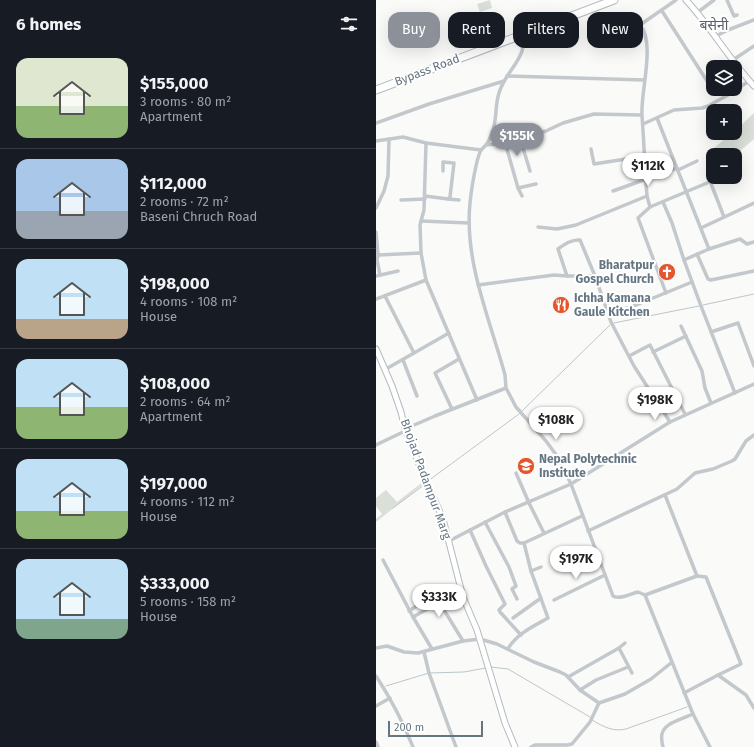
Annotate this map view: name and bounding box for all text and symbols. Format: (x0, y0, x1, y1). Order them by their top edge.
chip: Buy (388, 12, 440, 48)
chip: Rent (448, 12, 505, 48)
chip: Filters (513, 12, 579, 48)
chip: New (587, 12, 643, 48)
icon: filters (338, 13, 360, 35)
text: 6 homes (16, 14, 81, 35)
district label: बसेनी (700, 16, 729, 34)
street label: Bypass Road (392, 51, 462, 89)
map controls (706, 60, 742, 184)
button: layers (706, 60, 742, 96)
text: $155,000 (140, 73, 208, 94)
icon: home (48, 74, 96, 122)
text: 3 rooms · 80 m² (140, 94, 231, 109)
button: + (706, 104, 742, 140)
text: Apartment (140, 109, 202, 124)
pin: $155K (489, 123, 545, 157)
text: $155K (500, 128, 534, 143)
button: − (706, 148, 742, 184)
pin: $112K (620, 153, 676, 187)
text: $112K (631, 158, 665, 173)
text: $112,000 (140, 173, 207, 194)
icon: home (48, 175, 96, 223)
text: 2 rooms · 72 m² (140, 194, 229, 209)
text: Baseni Chruch Road (140, 209, 257, 224)
place label: Bharatpur Gospel Church (576, 258, 654, 286)
church icon: Bharatpur Gospel Church (657, 262, 677, 282)
text: $198,000 (140, 273, 210, 294)
icon: home (48, 275, 96, 323)
place label: Ichha Kamana Gaule Kitchen (574, 291, 651, 319)
text: 4 rooms · 108 m² (140, 294, 237, 309)
restaurant icon: Ichha Kamana Gaule Kitchen (551, 295, 571, 315)
text: House (140, 309, 177, 324)
text: $108,000 (140, 373, 210, 394)
icon: home (48, 375, 96, 423)
pin: $198K (627, 387, 683, 421)
text: $198K (637, 392, 673, 407)
text: 2 rooms · 64 m² (140, 394, 230, 409)
pin: $108K (528, 407, 584, 441)
text: Apartment (140, 409, 202, 424)
text: $108K (538, 412, 574, 427)
street label: Bhojad Padampur Marg (398, 417, 455, 542)
place label: Nepal Polytechnic Institute (539, 452, 637, 480)
school or university icon: Nepal Polytechnic Institute (516, 456, 536, 476)
text: $197,000 (140, 473, 208, 494)
icon: home (48, 475, 96, 523)
text: 4 rooms · 112 m² (140, 494, 235, 509)
text: House (140, 509, 177, 524)
pin: $197K (548, 546, 604, 580)
text: $197K (559, 551, 593, 566)
text: $333,000 (140, 573, 210, 594)
icon: home (48, 575, 96, 623)
pin: $333K (411, 584, 467, 618)
text: $333K (421, 589, 457, 604)
text: 5 rooms · 158 m² (140, 594, 236, 609)
text: House (140, 609, 177, 624)
scale bar (388, 719, 483, 738)
text: 200 m (394, 721, 424, 734)

